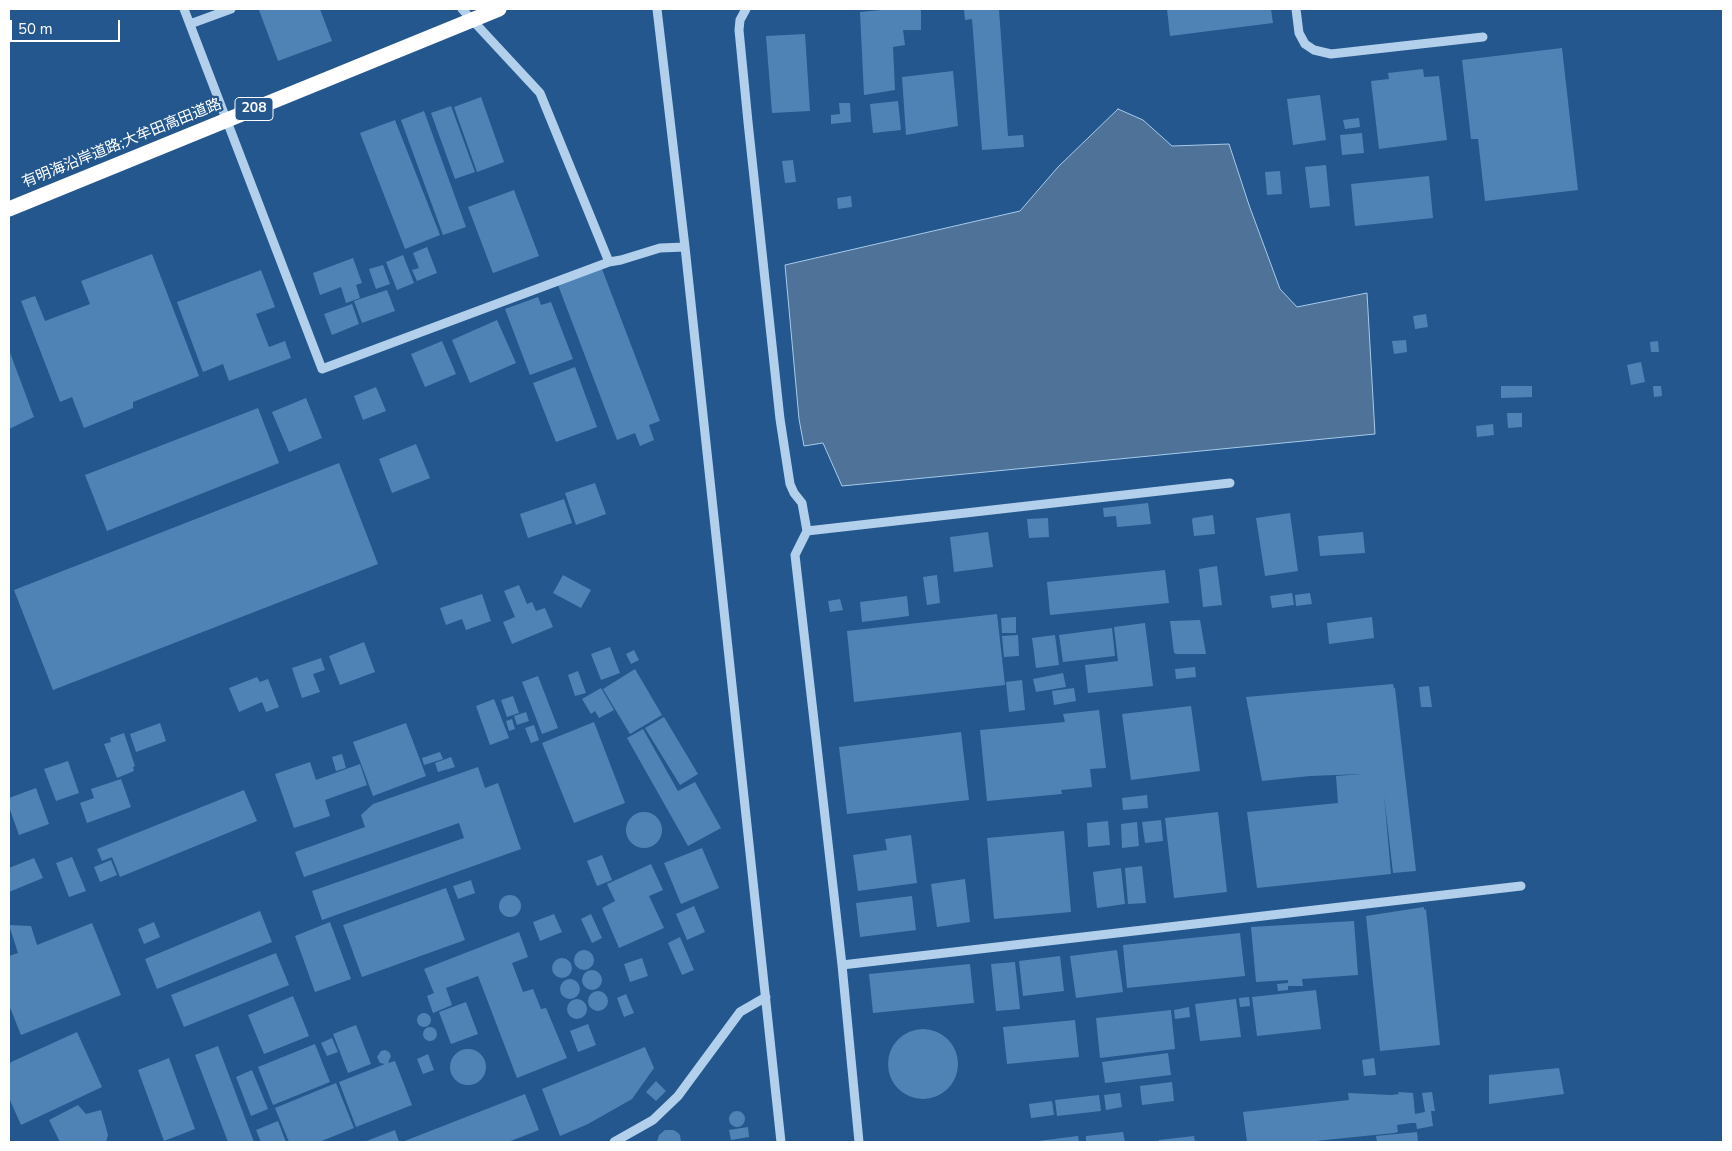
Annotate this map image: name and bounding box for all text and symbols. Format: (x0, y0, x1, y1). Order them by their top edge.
scale bar (12, 10, 122, 42)
text: 50 m (18, 19, 53, 39)
street label: 有明海沿岸道路;大牟田高田道路 (20, 96, 224, 192)
road number: 208 (235, 98, 273, 120)

